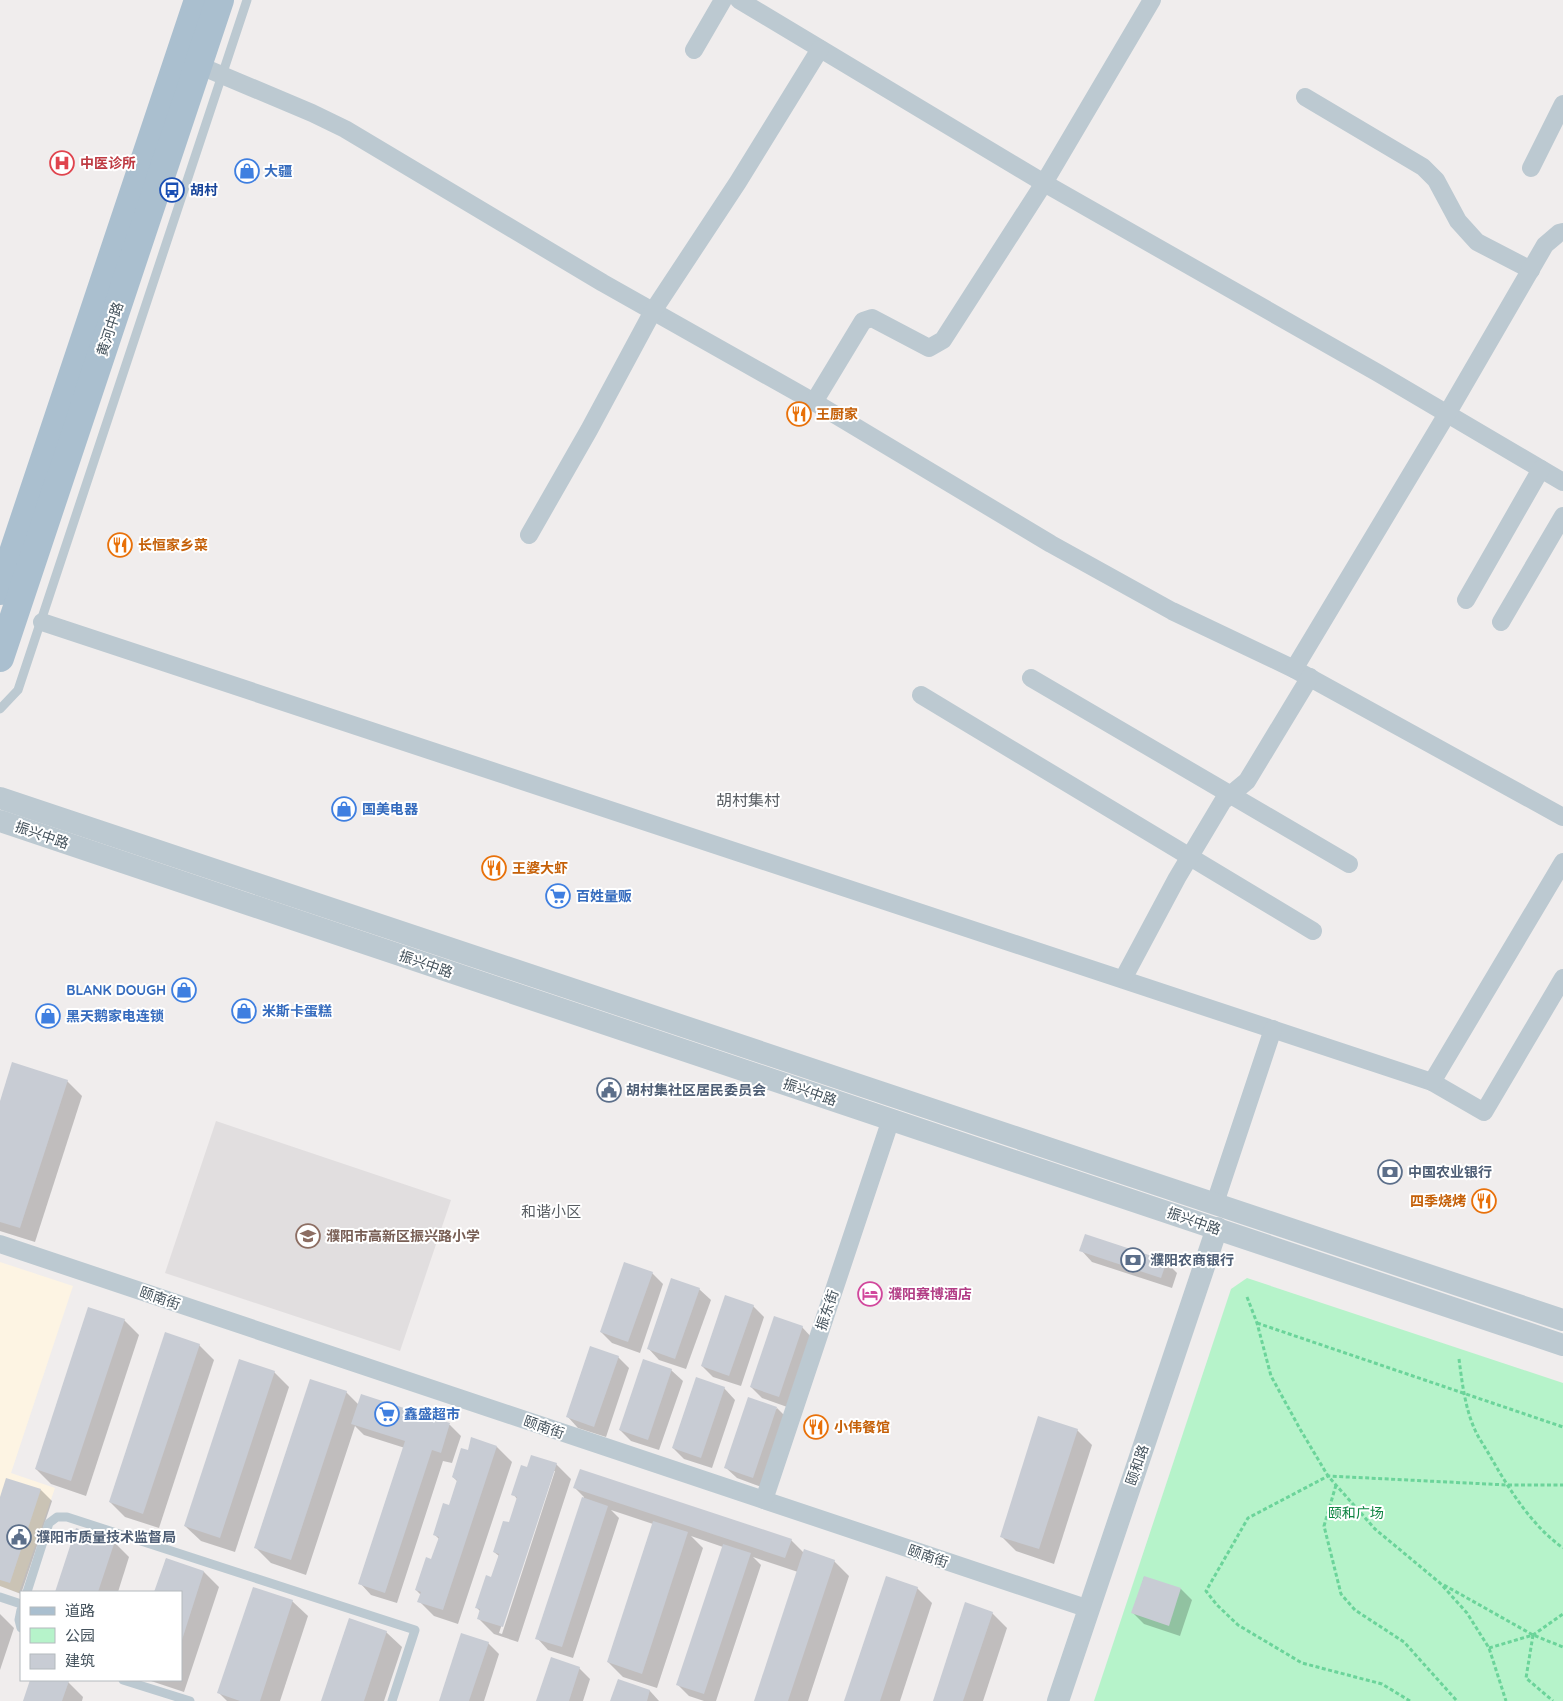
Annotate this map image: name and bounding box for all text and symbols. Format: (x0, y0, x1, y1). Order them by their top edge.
hospital icon: 中医诊所 (49, 150, 75, 176)
place label: 中医诊所 (80, 154, 136, 172)
shop icon: 大疆 (234, 158, 260, 184)
place label: 大疆 (264, 162, 292, 180)
bus stop icon: 胡村 (159, 177, 185, 203)
place label: 胡村 (190, 181, 218, 199)
street label: 黄河中路 (93, 300, 127, 358)
restaurant icon: 王厨家 (786, 401, 812, 427)
place label: 王厨家 (816, 405, 858, 423)
restaurant icon: 长恒家乡菜 (107, 532, 133, 558)
place label: 长恒家乡菜 (138, 536, 208, 554)
district label: 胡村集村 (716, 790, 780, 810)
shop icon: 国美电器 (331, 796, 357, 822)
place label: 国美电器 (362, 800, 419, 818)
street label: 振兴中路 (13, 817, 71, 853)
restaurant icon: 王婆大虾 (481, 855, 507, 881)
place label: 王婆大虾 (512, 859, 568, 877)
supermarket icon: 百姓量贩 (545, 883, 571, 909)
place label: 百姓量贩 (576, 887, 632, 905)
street label: 振兴中路 (397, 946, 455, 982)
shop icon: BLANK DOUGH (171, 977, 197, 1003)
place label: BLANK DOUGH (66, 981, 166, 999)
shop icon: 米斯卡蛋糕 (231, 998, 257, 1024)
place label: 米斯卡蛋糕 (262, 1002, 332, 1020)
shop icon: 黑天鹅家电连锁 (35, 1003, 61, 1029)
place label: 黑天鹅家电连锁 (66, 1007, 164, 1025)
street label: 振兴中路 (781, 1074, 839, 1110)
public building icon: 胡村集社区居民委员会 (596, 1077, 622, 1103)
place label: 胡村集社区居民委员会 (626, 1081, 766, 1099)
bank icon: 中国农业银行 (1377, 1159, 1403, 1185)
place label: 中国农业银行 (1408, 1163, 1492, 1181)
restaurant icon: 四季烧烤 (1471, 1188, 1497, 1214)
place label: 四季烧烤 (1410, 1192, 1466, 1210)
district label: 和谐小区 (521, 1202, 581, 1221)
street label: 振兴中路 (1165, 1203, 1223, 1239)
school or university icon: 濮阳市高新区振兴路小学 (295, 1223, 321, 1249)
place label: 濮阳市高新区振兴路小学 (326, 1227, 480, 1245)
bank icon: 濮阳农商银行 (1120, 1247, 1146, 1273)
place label: 濮阳农商银行 (1150, 1251, 1234, 1269)
hotel icon: 濮阳赛博酒店 (857, 1281, 883, 1307)
street label: 颐南街 (137, 1283, 183, 1313)
place label: 濮阳赛博酒店 (888, 1285, 972, 1303)
street label: 振东街 (812, 1287, 842, 1333)
supermarket icon: 鑫盛超市 (374, 1401, 400, 1427)
place label: 鑫盛超市 (404, 1405, 460, 1423)
street label: 颐南街 (521, 1412, 567, 1442)
restaurant icon: 小伟餐馆 (803, 1414, 829, 1440)
place label: 小伟餐馆 (834, 1418, 890, 1436)
street label: 颐和路 (1122, 1442, 1152, 1488)
park label: 颐和广场 (1328, 1504, 1384, 1522)
public building icon: 濮阳市质量技术监督局 (6, 1524, 32, 1550)
place label: 濮阳市质量技术监督局 (36, 1528, 176, 1546)
street label: 颐南街 (905, 1541, 951, 1571)
legend (20, 1591, 182, 1681)
text: 道路 (65, 1601, 95, 1620)
text: 公园 (65, 1626, 95, 1645)
text: 建筑 (65, 1651, 95, 1670)

